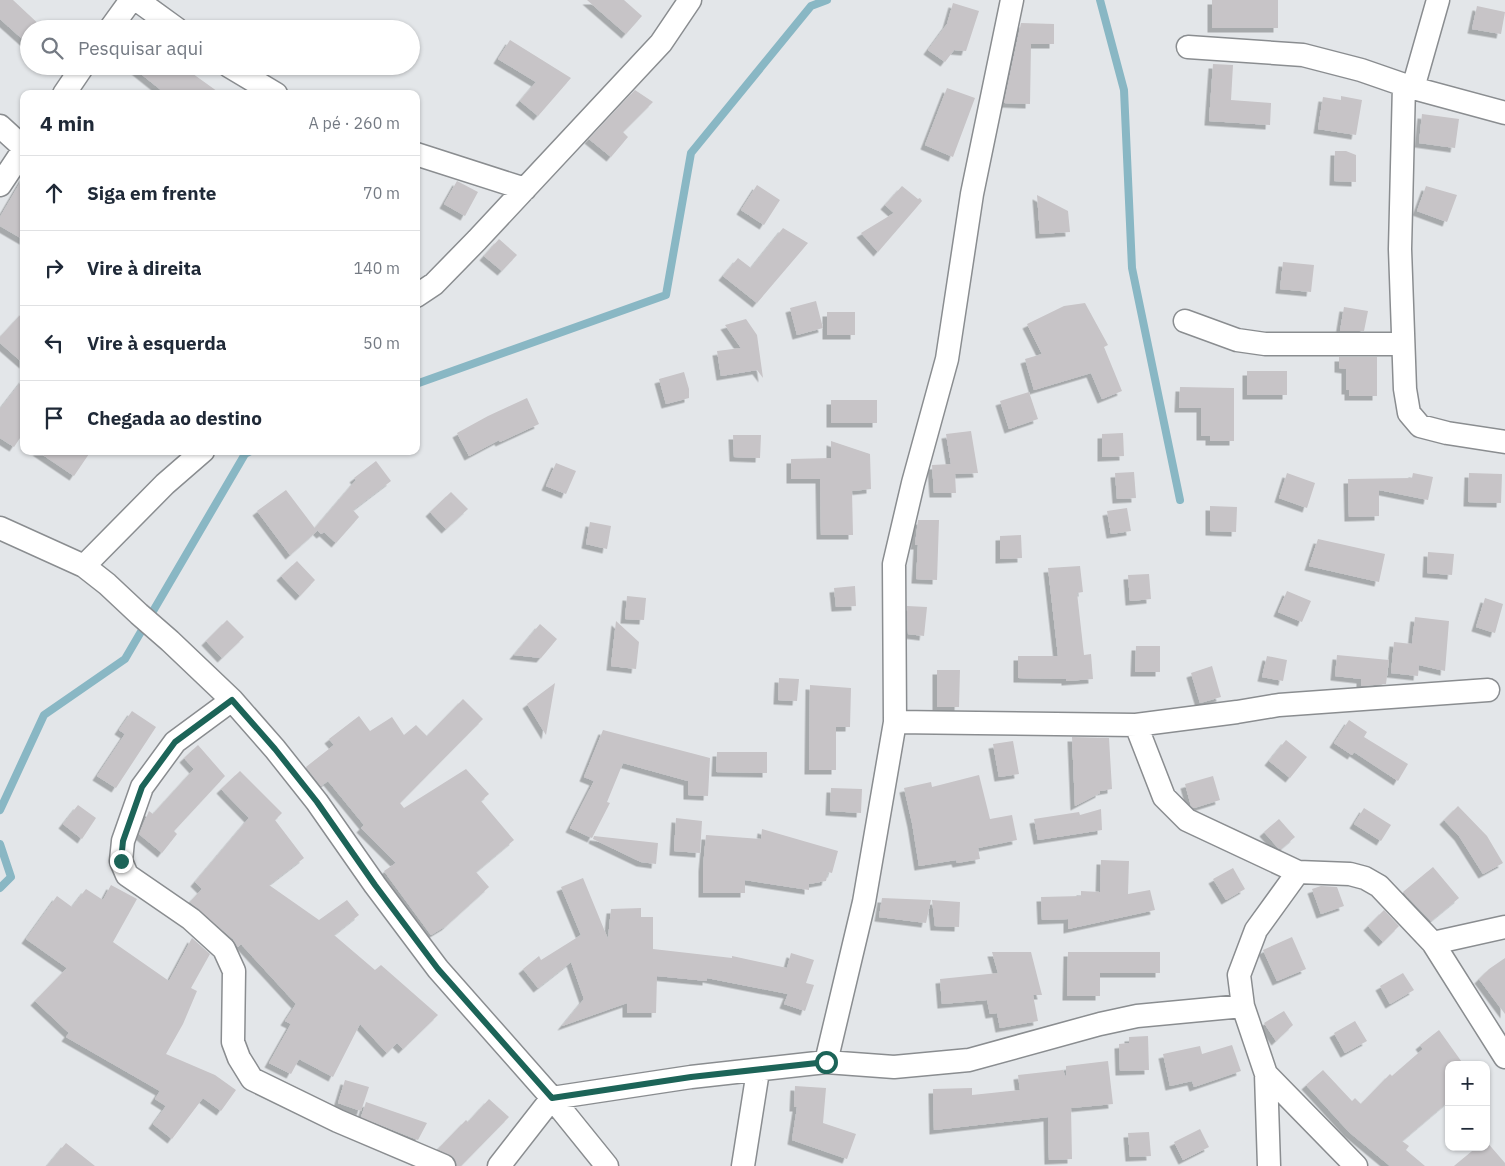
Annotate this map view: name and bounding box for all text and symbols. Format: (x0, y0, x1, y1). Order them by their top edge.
search box (20, 20, 420, 75)
icon: search (38, 34, 66, 62)
text: Pesquisar aqui (78, 36, 203, 60)
text: 4 min (40, 109, 95, 137)
text: A pé · 260 m (309, 113, 400, 133)
icon: ahead (40, 179, 68, 207)
text: Siga em frente (87, 181, 217, 205)
text: 70 m (363, 183, 400, 203)
icon: right (40, 254, 68, 282)
text: Vire à direita (87, 256, 202, 280)
text: 140 m (353, 258, 400, 278)
icon: left (40, 329, 68, 357)
text: Vire à esquerda (87, 331, 227, 355)
text: 50 m (363, 333, 400, 353)
icon: arrive (40, 404, 68, 432)
text: Chegada ao destino (87, 406, 262, 430)
route end (110, 850, 133, 873)
route start (815, 1051, 838, 1074)
map controls (1445, 1061, 1490, 1151)
button: + (1445, 1061, 1490, 1106)
button: − (1445, 1106, 1490, 1151)

